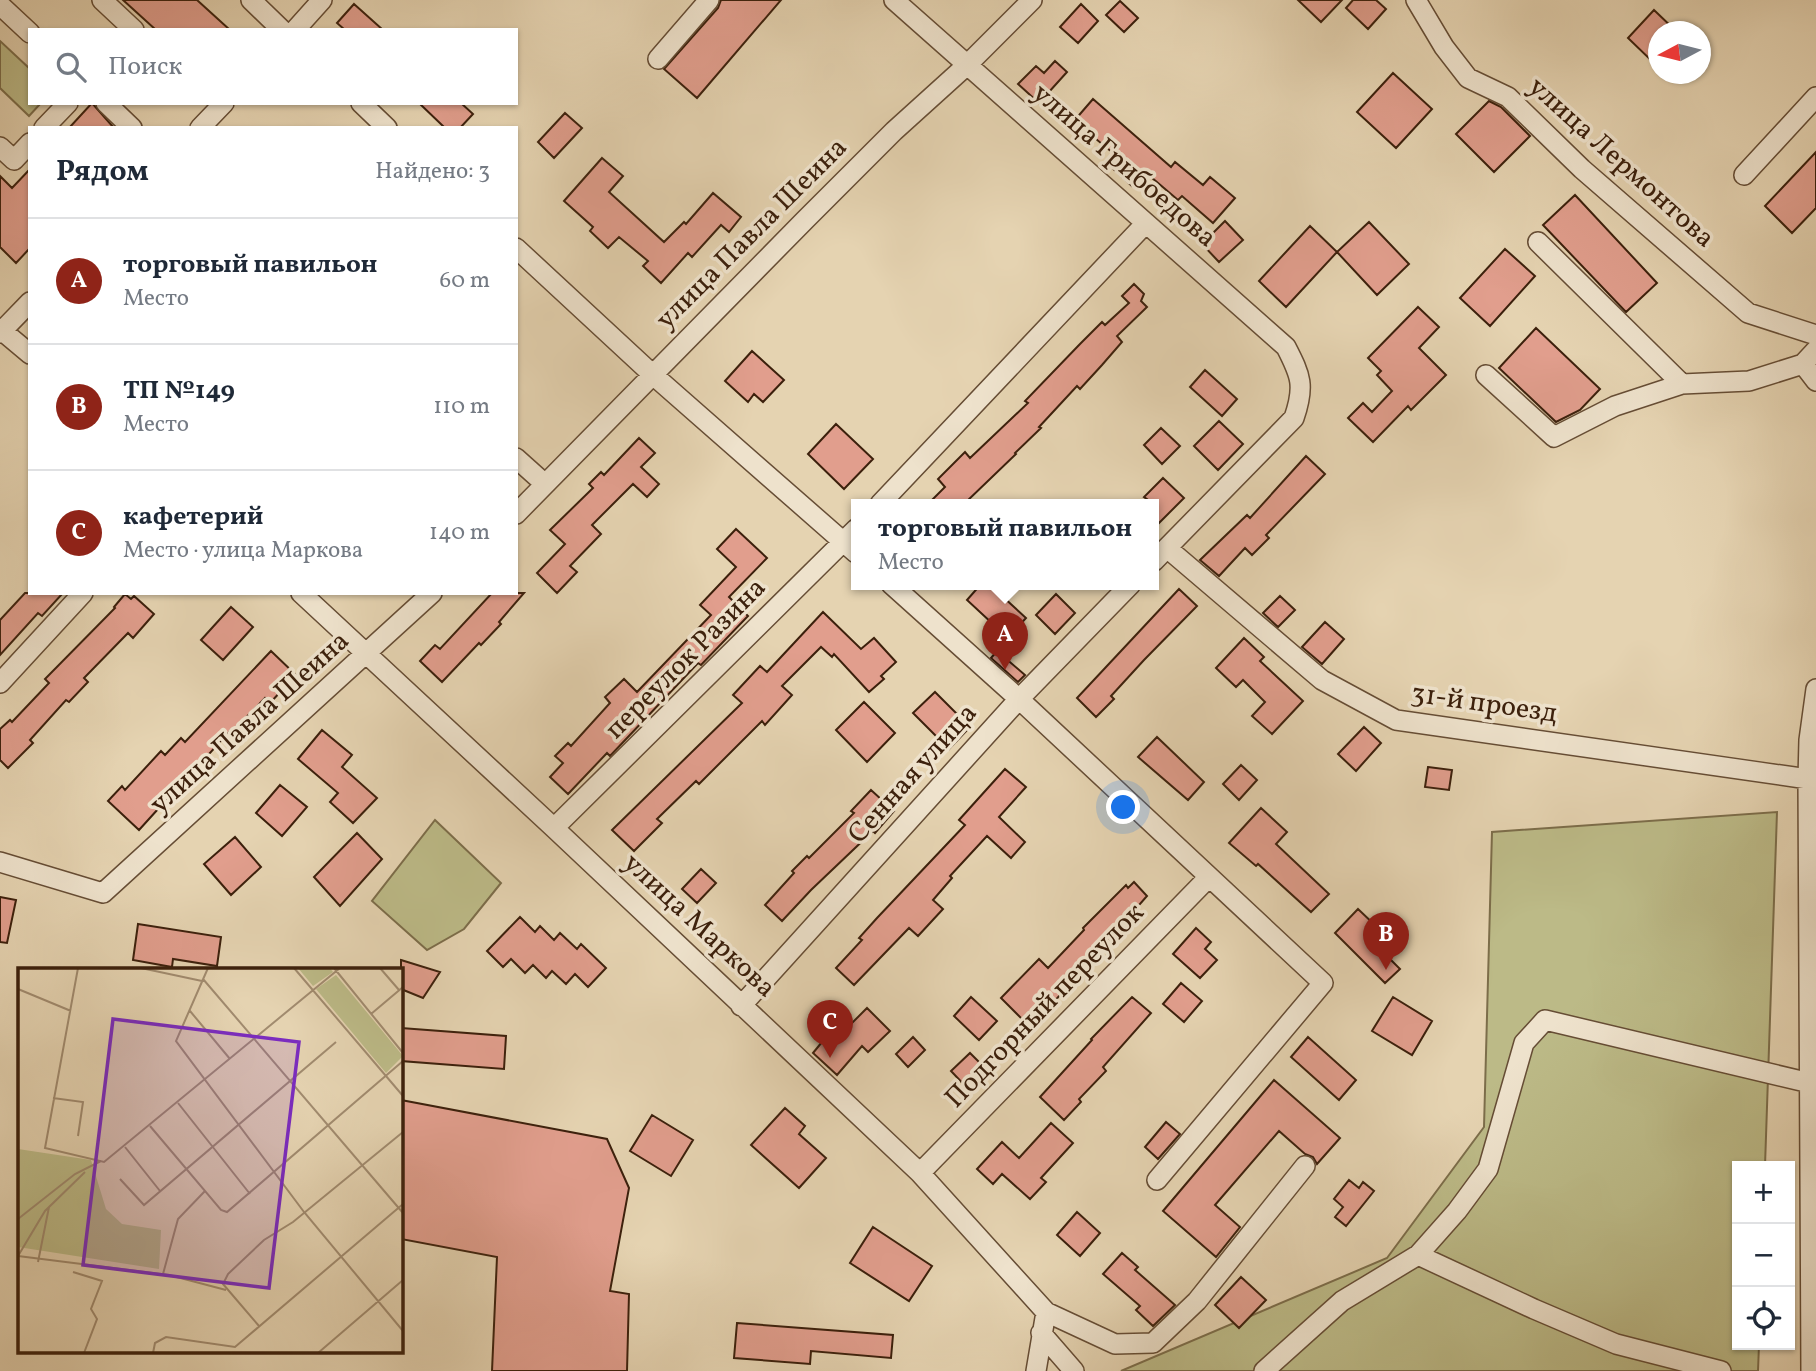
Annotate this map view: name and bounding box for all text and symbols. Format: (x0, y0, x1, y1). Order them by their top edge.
north arrow (1648, 21, 1711, 84)
search box (28, 28, 518, 105)
icon: search (52, 48, 90, 86)
text: Поиск (108, 49, 182, 85)
street label: улица Лермонтова (1519, 68, 1723, 258)
street label: улица Грибоедова (1023, 75, 1225, 257)
street label: улица Павла Шеина (647, 129, 857, 339)
text: Рядом (56, 151, 149, 193)
text: Найдено: 3 (375, 156, 490, 188)
text: торговый павильон (123, 247, 378, 283)
text: A (71, 265, 87, 297)
text: 60 m (440, 265, 490, 297)
text: Место (123, 283, 189, 315)
text: ТП №149 (123, 373, 235, 409)
text: B (71, 391, 87, 423)
text: 110 m (433, 391, 490, 423)
text: Место (123, 409, 189, 441)
text: кафетерий (123, 499, 264, 535)
popup (851, 499, 1159, 590)
text: торговый павильон (878, 511, 1132, 547)
text: C (72, 517, 86, 549)
text: 140 m (429, 517, 490, 549)
text: Место · улица Маркова (123, 535, 363, 567)
text: Место (878, 547, 944, 579)
street label: переулок Разина (597, 570, 775, 748)
pin: A (982, 612, 1028, 670)
street label: улица Павла Шеина (141, 623, 359, 823)
street label: 31-й проезд (1408, 674, 1560, 734)
street label: Сенная улица (839, 695, 987, 853)
your location (1106, 790, 1140, 824)
street label: улица Маркова (614, 845, 784, 1007)
street label: Подгорный переулок (937, 895, 1154, 1117)
pin: B (1363, 912, 1409, 970)
inset map (18, 968, 402, 1354)
pin: C (807, 1000, 853, 1058)
map controls (1732, 1161, 1795, 1350)
button: + (1732, 1161, 1795, 1224)
button: − (1732, 1224, 1795, 1287)
button: locate (1732, 1287, 1795, 1350)

